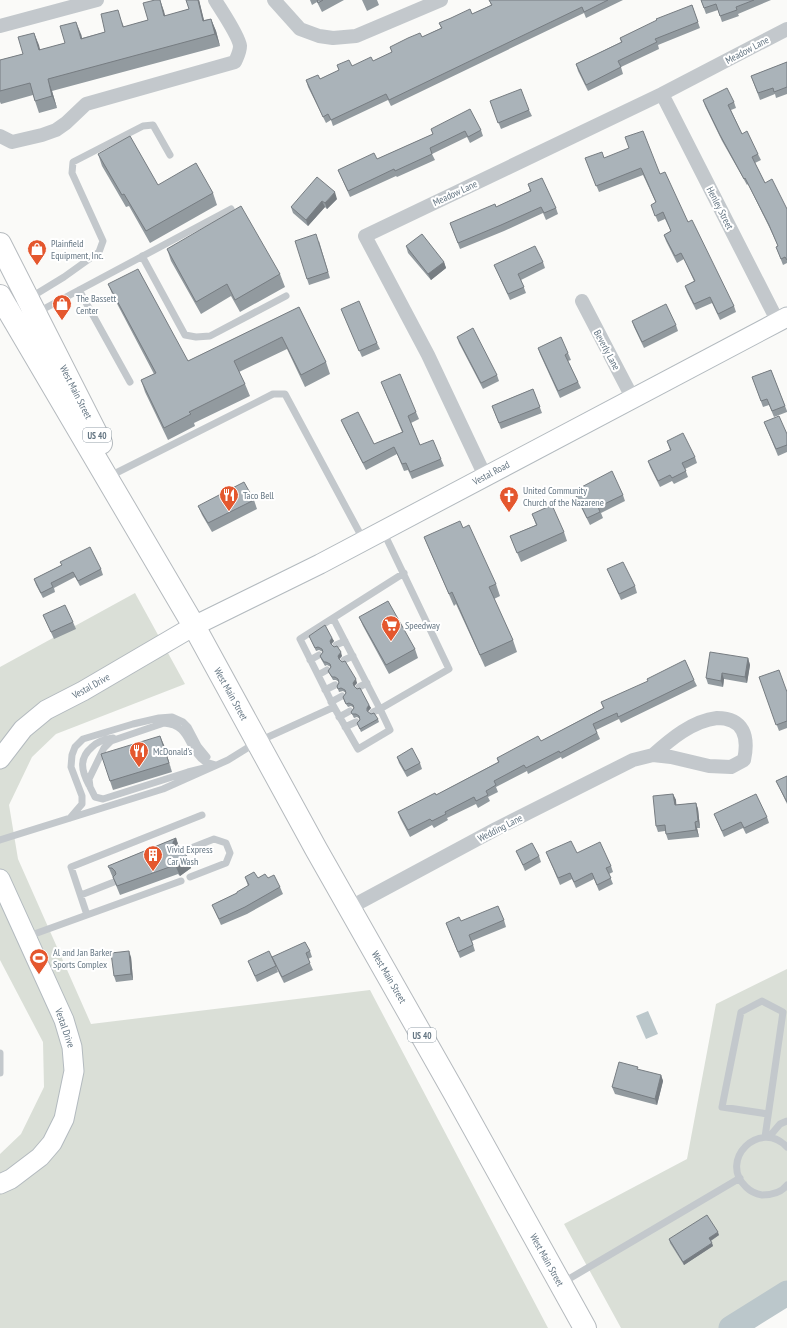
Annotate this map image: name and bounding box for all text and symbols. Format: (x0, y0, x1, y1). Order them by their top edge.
street label: Meadow Lane (723, 33, 771, 67)
street label: Meadow Lane (431, 177, 479, 209)
street label: Henley Street (704, 184, 736, 232)
place label: Plainfield Equipment, Inc. (51, 237, 104, 262)
shop icon: Plainfield Equipment, Inc. (26, 238, 48, 266)
place label: The Bassett Center (76, 292, 116, 317)
shop icon: The Bassett Center (51, 293, 73, 321)
street label: Beverly Lane (591, 328, 623, 372)
street label: West Main Street (57, 363, 95, 421)
road number: US 40 (83, 428, 111, 442)
street label: Vestal Road (469, 458, 512, 489)
restaurant icon: Taco Bell (218, 484, 240, 512)
place label: United Community Church of the Nazarene (523, 484, 604, 509)
church icon: United Community Church of the Nazarene (498, 485, 520, 513)
place label: Taco Bell (243, 489, 275, 502)
supermarket icon: Speedway (380, 614, 402, 642)
place label: Speedway (405, 619, 440, 632)
street label: West Main Street (211, 665, 251, 723)
street label: Vestal Drive (69, 670, 112, 702)
restaurant icon: McDonald's (128, 740, 150, 768)
place label: McDonald's (153, 745, 193, 758)
street label: Wedding Lane (475, 811, 525, 845)
place label: Vivid Express Car Wash (166, 843, 213, 868)
building icon: Vivid Express Car Wash (142, 844, 164, 872)
place label: Al and Jan Barker Sports Complex (53, 946, 112, 971)
sports icon: Al and Jan Barker Sports Complex (28, 947, 50, 975)
street label: West Main Street (369, 948, 409, 1006)
street label: Vestal Drive (52, 1006, 78, 1050)
road number: US 40 (408, 1028, 436, 1042)
street label: West Main Street (527, 1231, 567, 1289)

